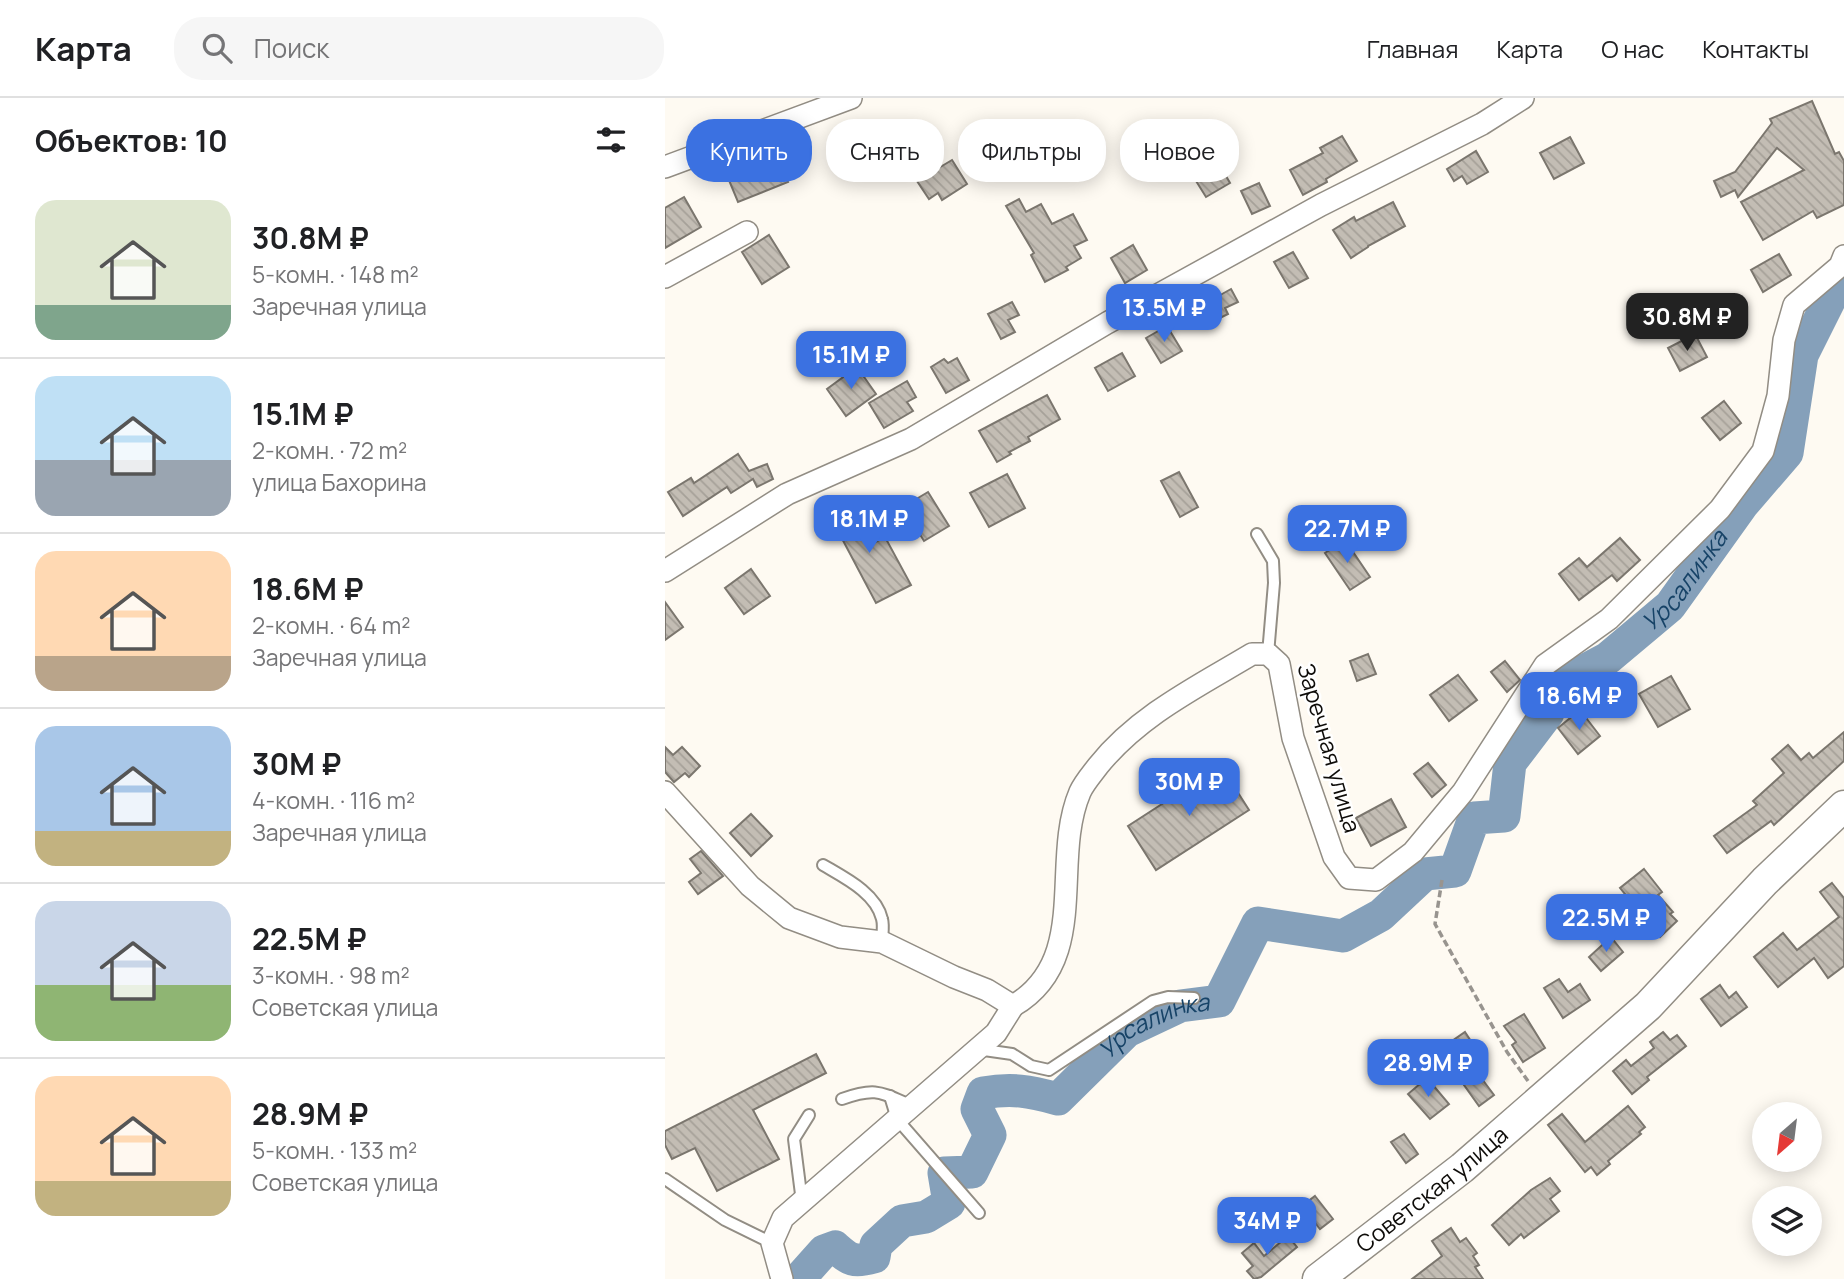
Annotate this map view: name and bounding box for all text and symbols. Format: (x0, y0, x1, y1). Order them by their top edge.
search box (174, 17, 664, 80)
text: Карта (35, 26, 132, 71)
icon: search (198, 29, 236, 67)
text: Поиск (254, 30, 329, 66)
text: Главная (1367, 32, 1458, 65)
text: Карта (1496, 32, 1563, 65)
text: О нас (1601, 32, 1664, 65)
text: Контакты (1702, 32, 1809, 65)
chip: Купить (686, 119, 812, 182)
chip: Снять (826, 119, 944, 182)
chip: Фильтры (958, 119, 1106, 182)
chip: Новое (1120, 119, 1239, 182)
text: Объектов: 10 (35, 120, 228, 161)
icon: filters (592, 121, 630, 159)
text: 30.8M ₽ (252, 217, 369, 258)
icon: home (91, 228, 175, 312)
text: 5-комн. · 148 m² (252, 258, 419, 290)
pin: 13.5M ₽ (1099, 285, 1229, 344)
text: Заречная улица (252, 290, 427, 322)
text: 13.5M ₽ (1122, 291, 1206, 323)
pin: 30.8M ₽ (1622, 294, 1752, 353)
text: 30.8M ₽ (1642, 300, 1732, 332)
pin: 15.1M ₽ (786, 331, 916, 391)
text: 15.1M ₽ (812, 338, 890, 370)
text: 15.1M ₽ (252, 393, 354, 434)
icon: home (91, 404, 175, 488)
text: 2-комн. · 72 m² (252, 434, 407, 466)
text: улица Бахорина (252, 466, 427, 498)
pin: 18.1M ₽ (804, 496, 934, 555)
text: 18.1M ₽ (830, 502, 908, 534)
pin: 22.7M ₽ (1282, 505, 1412, 565)
text: 22.7M ₽ (1304, 512, 1390, 544)
water label: Урсалинка (1634, 521, 1735, 638)
text: 18.6M ₽ (252, 568, 363, 609)
icon: home (91, 579, 175, 663)
text: 2-комн. · 64 m² (252, 609, 410, 641)
text: Заречная улица (252, 641, 427, 673)
street label: Заречная улица (1291, 659, 1369, 836)
pin: 18.6M ₽ (1514, 672, 1644, 732)
text: 18.6M ₽ (1536, 679, 1622, 711)
text: 30M ₽ (252, 743, 341, 784)
icon: home (91, 754, 175, 838)
pin: 30M ₽ (1140, 758, 1238, 818)
text: 30M ₽ (1155, 765, 1223, 797)
text: 4-комн. · 116 m² (252, 784, 415, 816)
text: Заречная улица (252, 816, 427, 848)
pin: 22.5M ₽ (1541, 894, 1671, 954)
text: 22.5M ₽ (1562, 901, 1650, 933)
text: 22.5M ₽ (252, 918, 367, 959)
icon: home (91, 929, 175, 1013)
text: 3-комн. · 98 m² (252, 959, 410, 991)
water label: Урсалинка (1090, 984, 1213, 1065)
text: Советская улица (252, 991, 438, 1023)
pin: 28.9M ₽ (1363, 1040, 1493, 1099)
text: 28.9M ₽ (1383, 1046, 1473, 1078)
text: 28.9M ₽ (252, 1093, 368, 1134)
north arrow (1752, 1102, 1822, 1172)
map controls (1752, 1102, 1822, 1256)
icon: home (91, 1104, 175, 1188)
street label: Советская улица (1349, 1118, 1514, 1259)
text: 5-комн. · 133 m² (252, 1134, 417, 1166)
text: Советская улица (252, 1166, 438, 1198)
button: layers (1752, 1186, 1822, 1256)
pin: 34M ₽ (1218, 1198, 1316, 1257)
text: 34M ₽ (1233, 1204, 1301, 1236)

